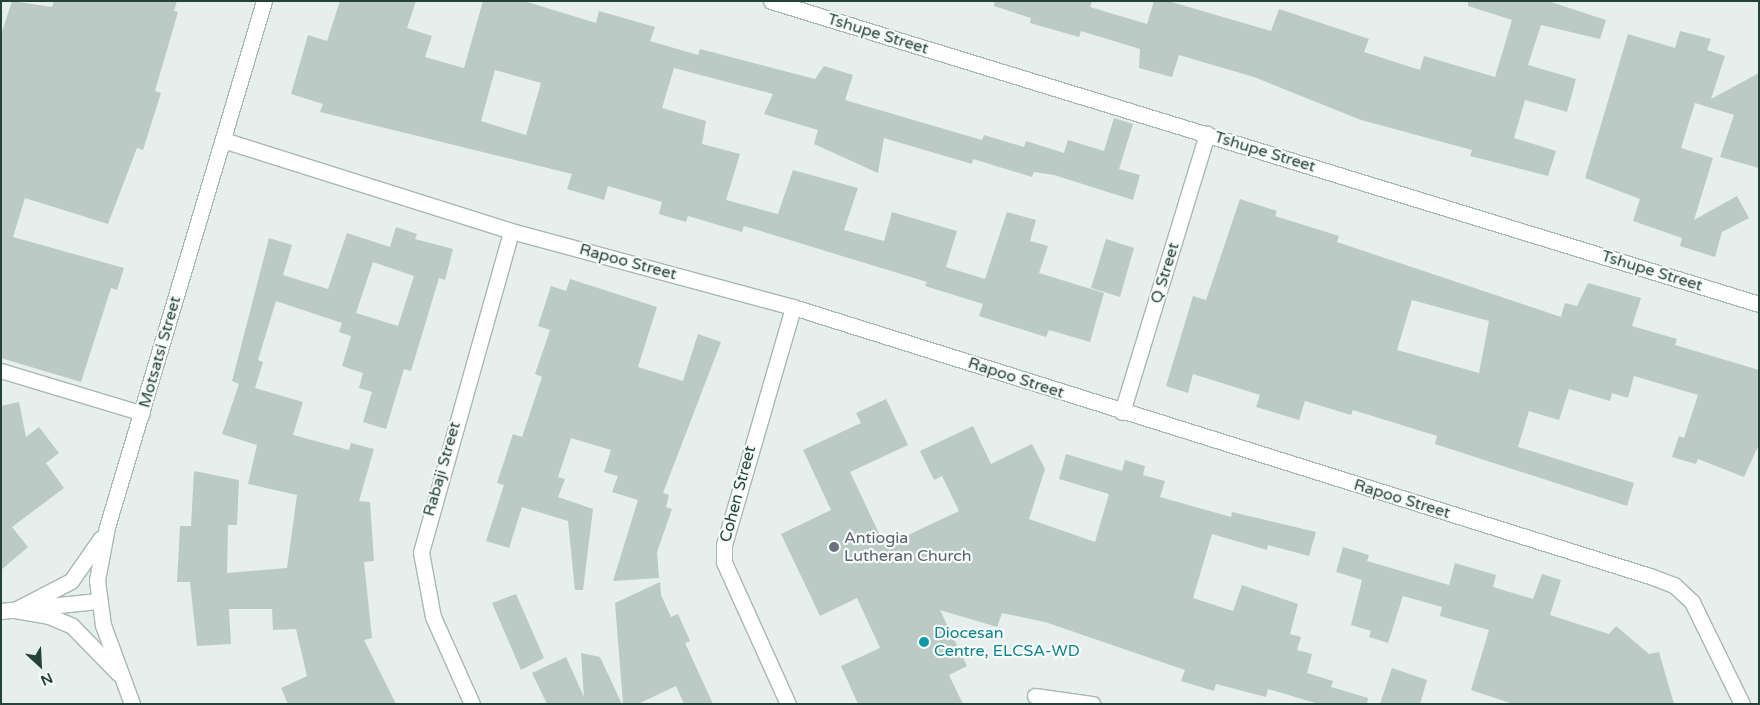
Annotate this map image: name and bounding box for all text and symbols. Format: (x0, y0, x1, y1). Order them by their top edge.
street label: Tshupe Street (825, 10, 931, 58)
street label: Tshupe Street (1212, 128, 1318, 176)
street label: Rapoo Street (577, 240, 679, 284)
street label: Q Street (1147, 240, 1183, 306)
street label: Tshupe Street (1599, 247, 1705, 295)
street label: Motsatsi Street (135, 294, 185, 410)
street label: Rapoo Street (966, 353, 1066, 403)
street label: Rabaji Street (419, 420, 465, 518)
street label: Cohen Street (716, 444, 760, 544)
street label: Rapoo Street (1351, 475, 1453, 523)
place label: Antiogia Lutheran Church (844, 528, 972, 566)
marker: Antiogia Lutheran Church (828, 541, 840, 553)
place label: Diocesan Centre, ELCSA-WD (934, 623, 1080, 661)
marker: Diocesan Centre, ELCSA-WD (918, 636, 930, 648)
north arrow (15, 640, 65, 690)
text: N (38, 669, 55, 689)

